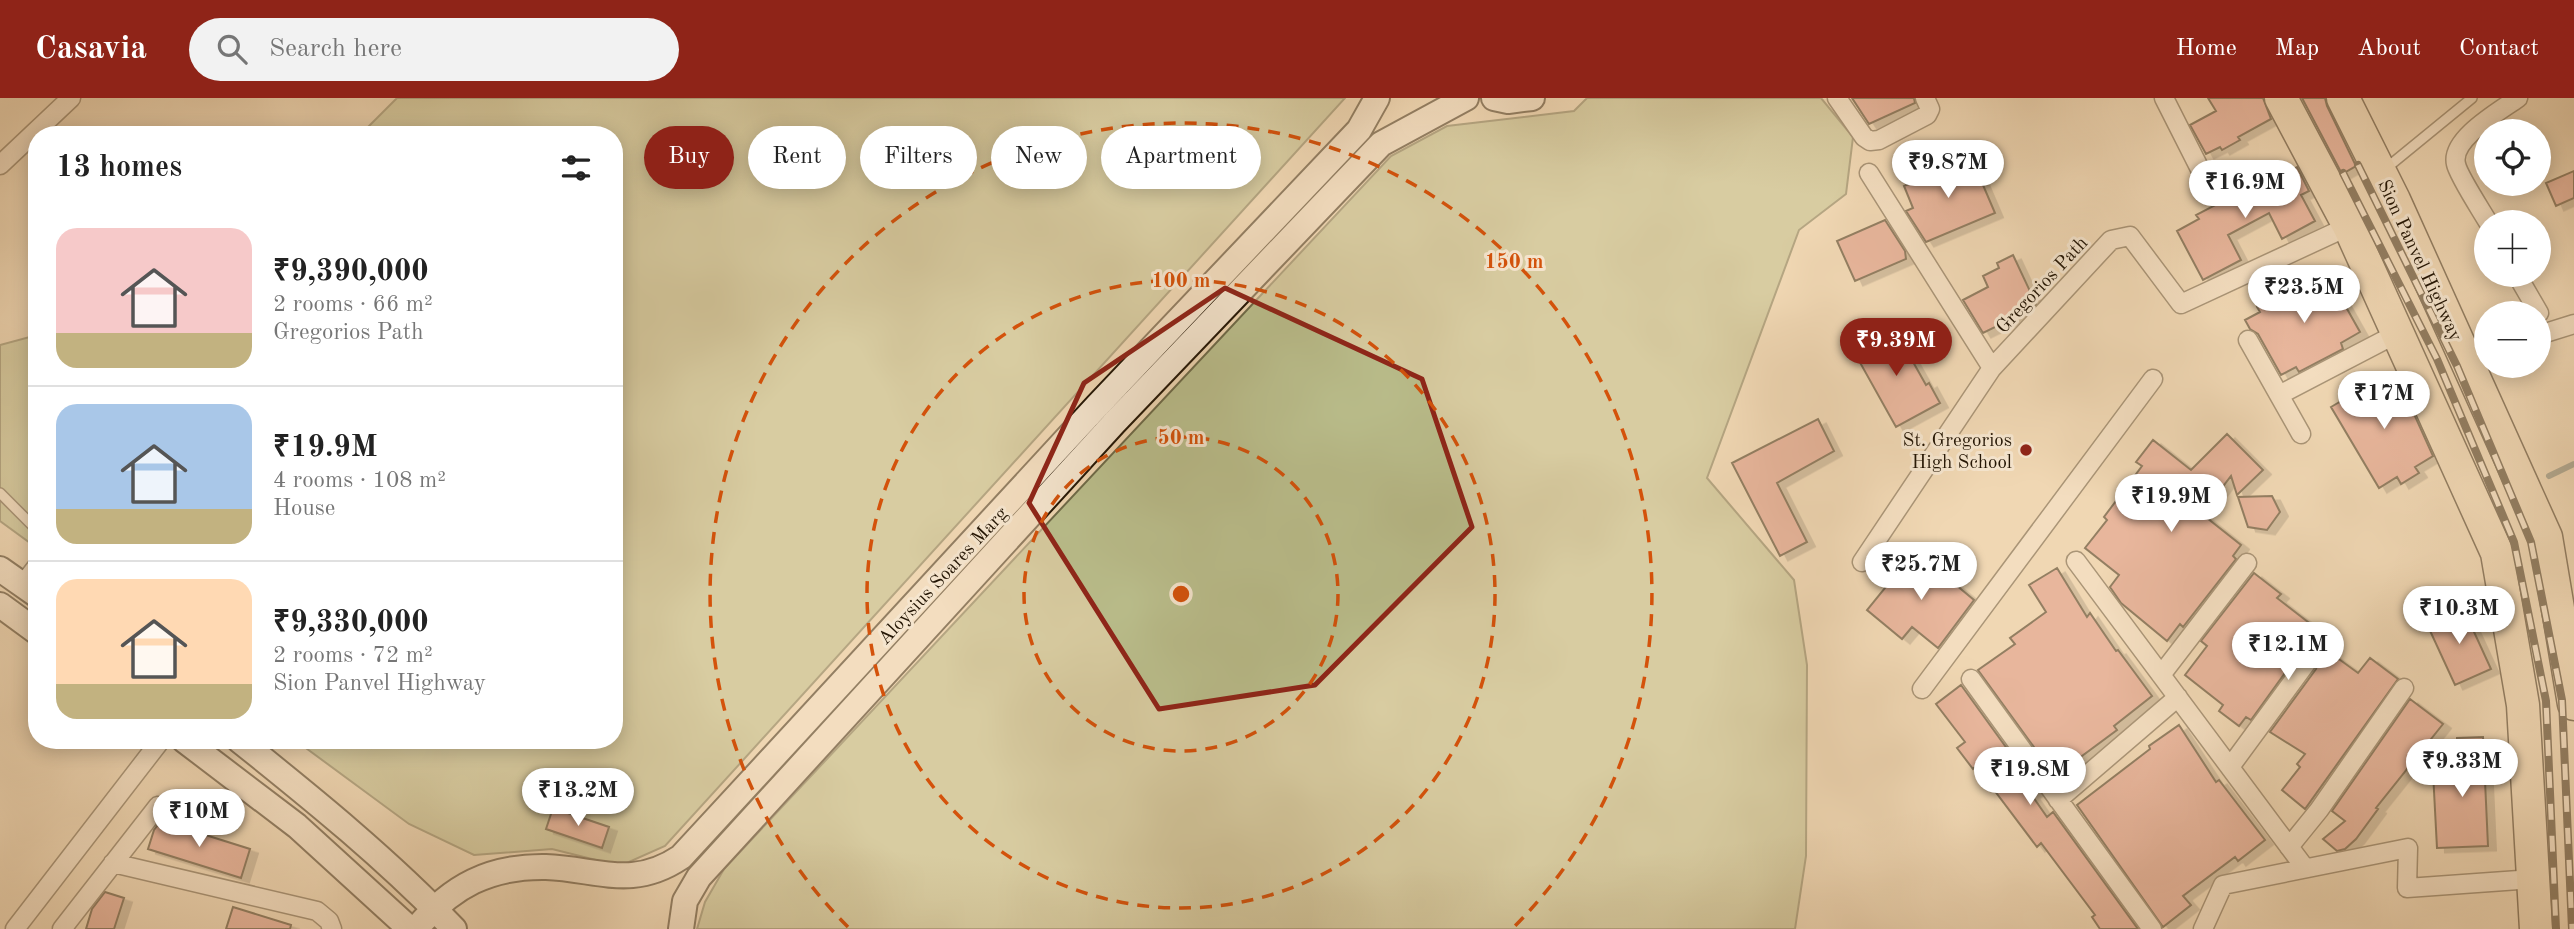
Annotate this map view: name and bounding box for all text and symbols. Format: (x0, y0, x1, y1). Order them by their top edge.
search box (189, 18, 679, 81)
icon: search (213, 30, 251, 68)
text: Casavia (35, 33, 147, 66)
text: Search here (269, 36, 402, 62)
text: Home (2176, 37, 2237, 61)
text: Map (2275, 37, 2319, 61)
text: About (2357, 37, 2421, 61)
text: Contact (2459, 37, 2539, 61)
map controls (2474, 119, 2551, 378)
button: locate (2474, 119, 2551, 196)
chip: Buy (644, 126, 734, 189)
chip: Rent (748, 126, 846, 189)
chip: Filters (860, 126, 977, 189)
chip: New (991, 126, 1087, 189)
chip: Apartment (1101, 126, 1261, 189)
pin: ₹9.87M (1891, 140, 2005, 200)
icon: filters (557, 149, 595, 187)
text: ₹9.87M (1908, 151, 1988, 174)
text: 13 homes (56, 153, 182, 183)
pin: ₹16.9M (2188, 160, 2302, 220)
text: ₹16.9M (2205, 171, 2285, 194)
street label: Sion Panvel Highway (2373, 177, 2465, 345)
button: + (2474, 210, 2551, 287)
street label: Gregorios Path (1994, 234, 2092, 338)
text: 150 m (1484, 252, 1544, 273)
icon: home (112, 256, 196, 340)
text: ₹9,390,000 (273, 257, 429, 287)
pin: ₹23.5M (2247, 266, 2361, 325)
text: 100 m (1151, 271, 1211, 292)
text: ₹23.5M (2264, 276, 2344, 299)
text: 2 rooms · 66 m² (273, 293, 433, 316)
button: − (2474, 301, 2551, 378)
pin: ₹9.39M (1839, 318, 1953, 378)
text: Gregorios Path (273, 321, 423, 344)
text: ₹9.39M (1856, 329, 1936, 352)
pin: ₹17M (2343, 372, 2425, 431)
text: ₹17M (2354, 382, 2414, 405)
text: 50 m (1157, 428, 1205, 449)
icon: home (112, 432, 196, 516)
place label: St. Gregorios High School (1902, 432, 2012, 473)
text: ₹19.9M (273, 433, 377, 463)
marker: St. Gregorios High School (2018, 442, 2034, 458)
text: 4 rooms · 108 m² (273, 469, 446, 492)
pin: ₹19.9M (2114, 474, 2228, 534)
text: ₹19.9M (2131, 485, 2211, 508)
text: House (273, 497, 335, 520)
street label: Aloysius Soares Marg (875, 504, 1013, 649)
pin: ₹25.7M (1864, 542, 1978, 602)
text: ₹25.7M (1881, 553, 1961, 576)
centre of rings (1169, 582, 1193, 606)
pin: ₹10.3M (2402, 587, 2516, 646)
text: ₹10.3M (2419, 597, 2499, 620)
icon: home (112, 607, 196, 691)
text: ₹9,330,000 (273, 608, 429, 638)
pin: ₹12.1M (2231, 622, 2345, 682)
text: ₹12.1M (2248, 633, 2328, 656)
text: 2 rooms · 72 m² (273, 644, 433, 667)
text: Sion Panvel Highway (273, 672, 486, 695)
pin: ₹9.33M (2405, 740, 2519, 799)
pin: ₹19.8M (1973, 748, 2087, 807)
text: ₹9.33M (2422, 750, 2502, 773)
text: ₹19.8M (1990, 758, 2070, 781)
pin: ₹13.2M (521, 768, 635, 828)
text: ₹13.2M (538, 779, 618, 802)
pin: ₹10M (158, 790, 240, 849)
text: ₹10M (169, 800, 229, 823)

